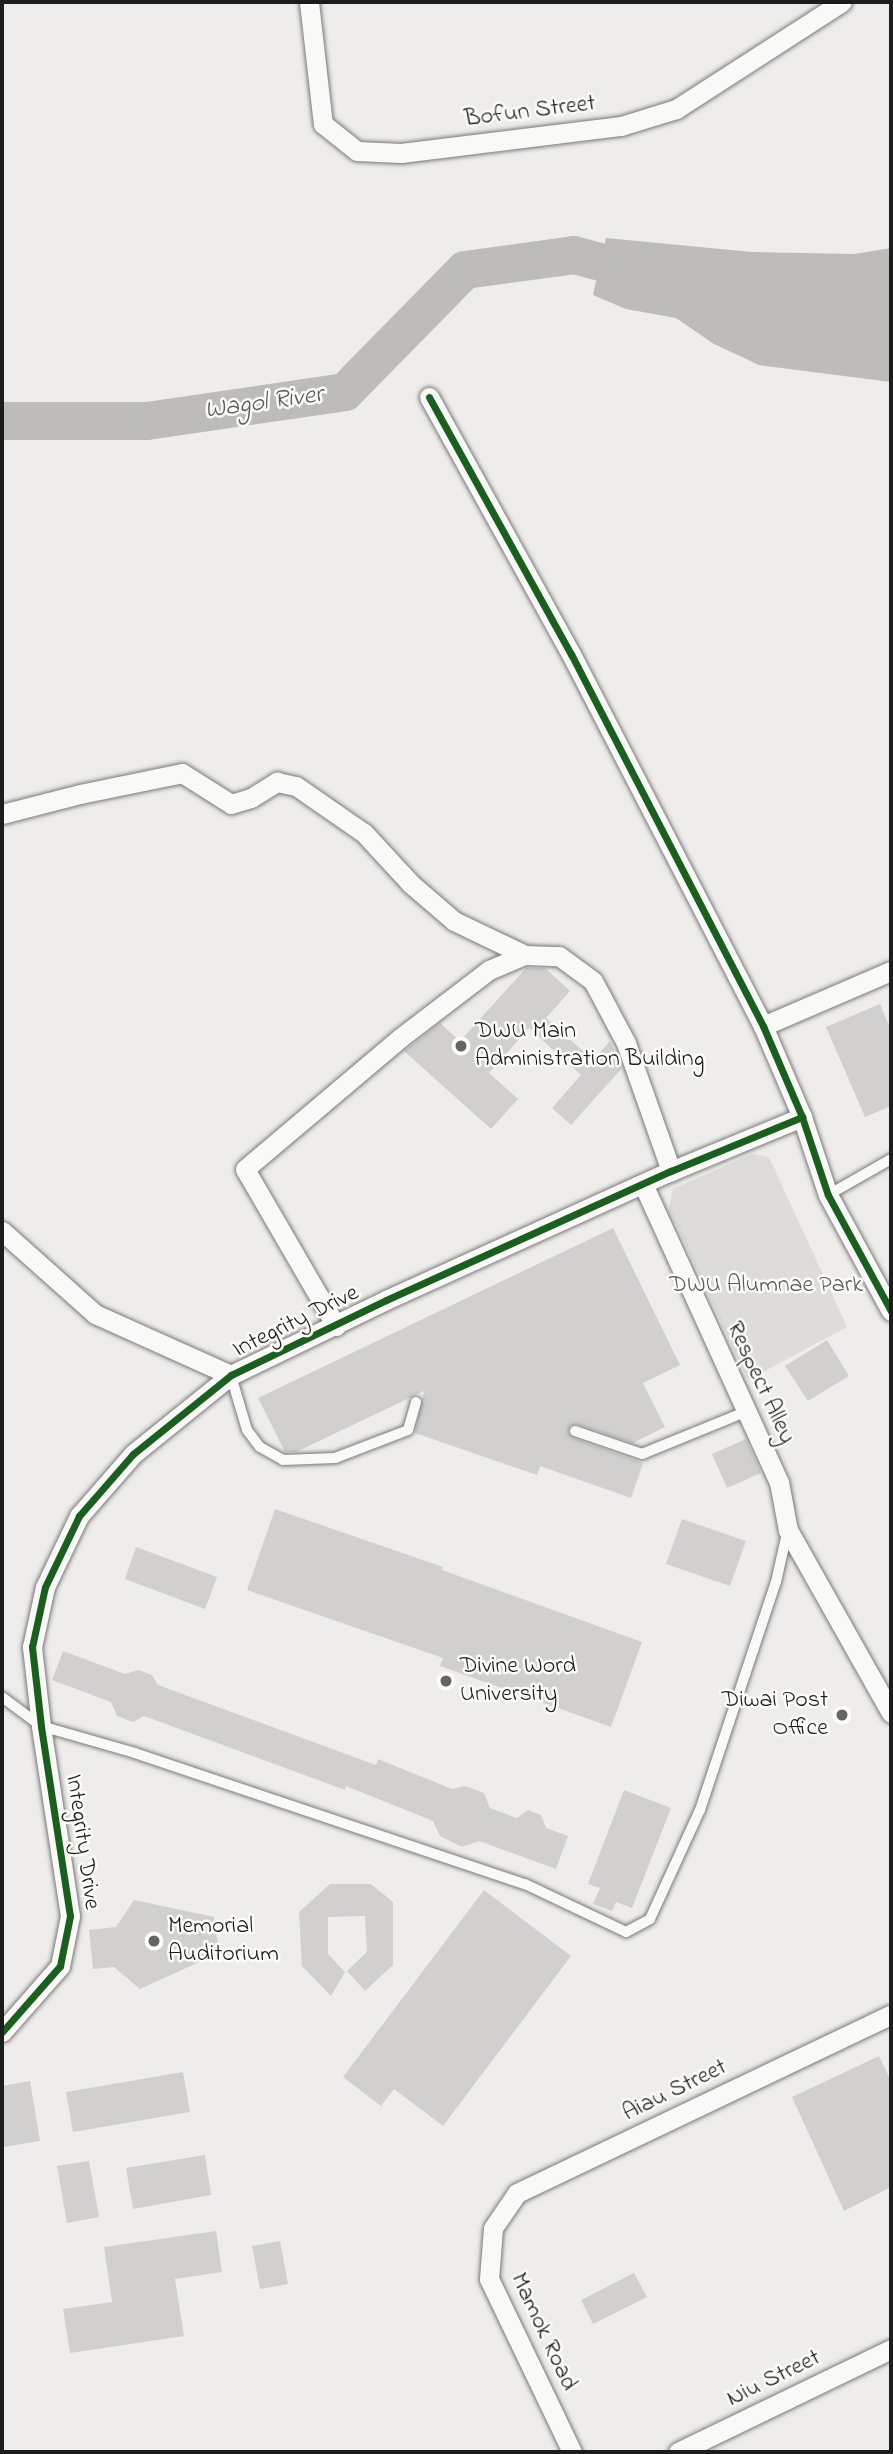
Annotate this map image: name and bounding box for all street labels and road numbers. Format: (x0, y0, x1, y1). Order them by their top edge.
street label: Bofun Street (463, 90, 597, 134)
street label: Integrity Drive (228, 1279, 364, 1365)
street label: Respect Alley (719, 1317, 801, 1449)
street label: Integrity Drive (58, 1772, 106, 1912)
street label: Aiau Street (618, 2053, 732, 2129)
street label: Mamok Road (503, 2269, 583, 2395)
street label: Niu Street (722, 2344, 826, 2414)

